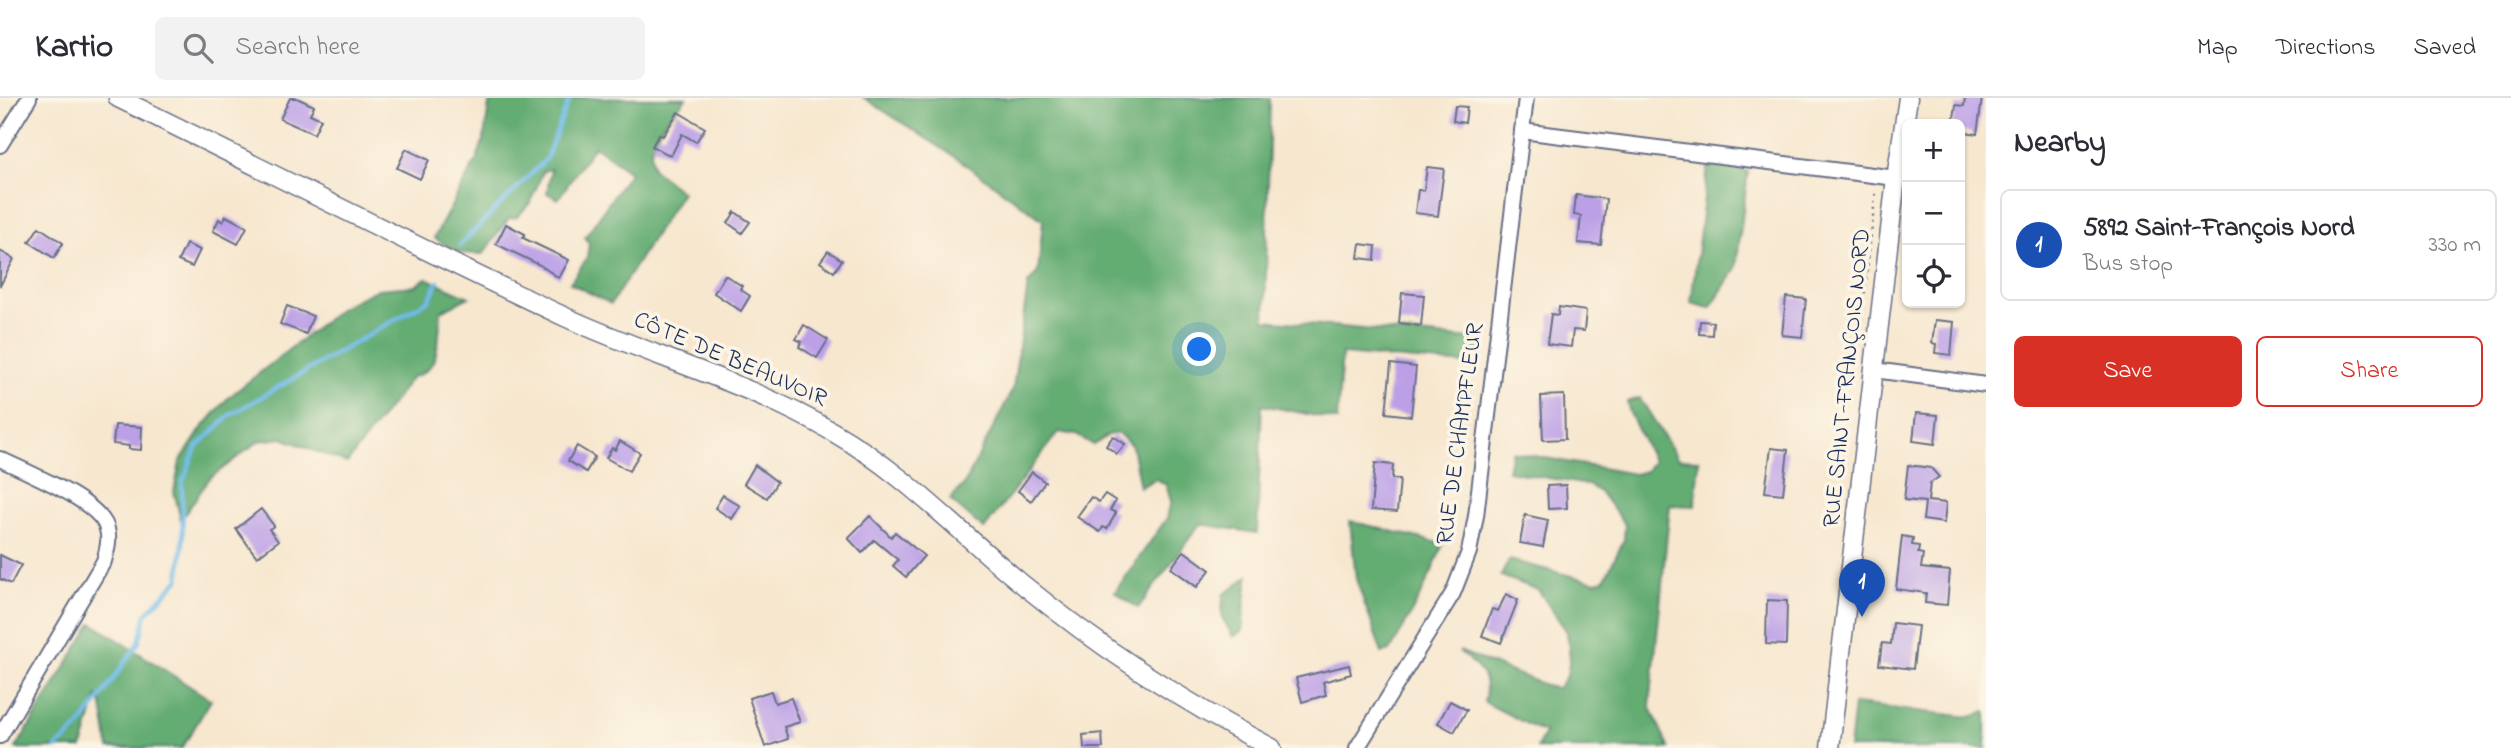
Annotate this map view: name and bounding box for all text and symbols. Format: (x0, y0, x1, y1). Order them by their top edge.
search box (155, 17, 645, 80)
text: Kartio (35, 24, 113, 72)
icon: search (179, 29, 217, 67)
text: Search here (235, 29, 360, 67)
text: Map (2197, 31, 2238, 66)
text: Directions (2276, 31, 2375, 66)
text: Saved (2413, 31, 2476, 66)
map controls (1902, 119, 1965, 308)
button: + (1902, 119, 1965, 182)
text: Nearby (2014, 122, 2106, 166)
button: − (1902, 182, 1965, 245)
text: 5892 Saint-François Nord (2083, 210, 2355, 248)
street label: RUE SAINT-FRANÇOIS NORD (1815, 227, 1881, 529)
text: 1 (2035, 229, 2043, 262)
text: 330 m (2428, 229, 2481, 262)
button: locate (1902, 245, 1965, 308)
text: Bus stop (2083, 248, 2173, 281)
street label: CÔTE DE BEAUVOIR (628, 303, 833, 417)
street label: RUE DE CHAMPFLEUR (1428, 320, 1494, 547)
your location (1182, 332, 1216, 366)
button: Save (2014, 336, 2242, 407)
button: Share (2256, 336, 2483, 407)
pin: 1 (1839, 559, 1885, 617)

